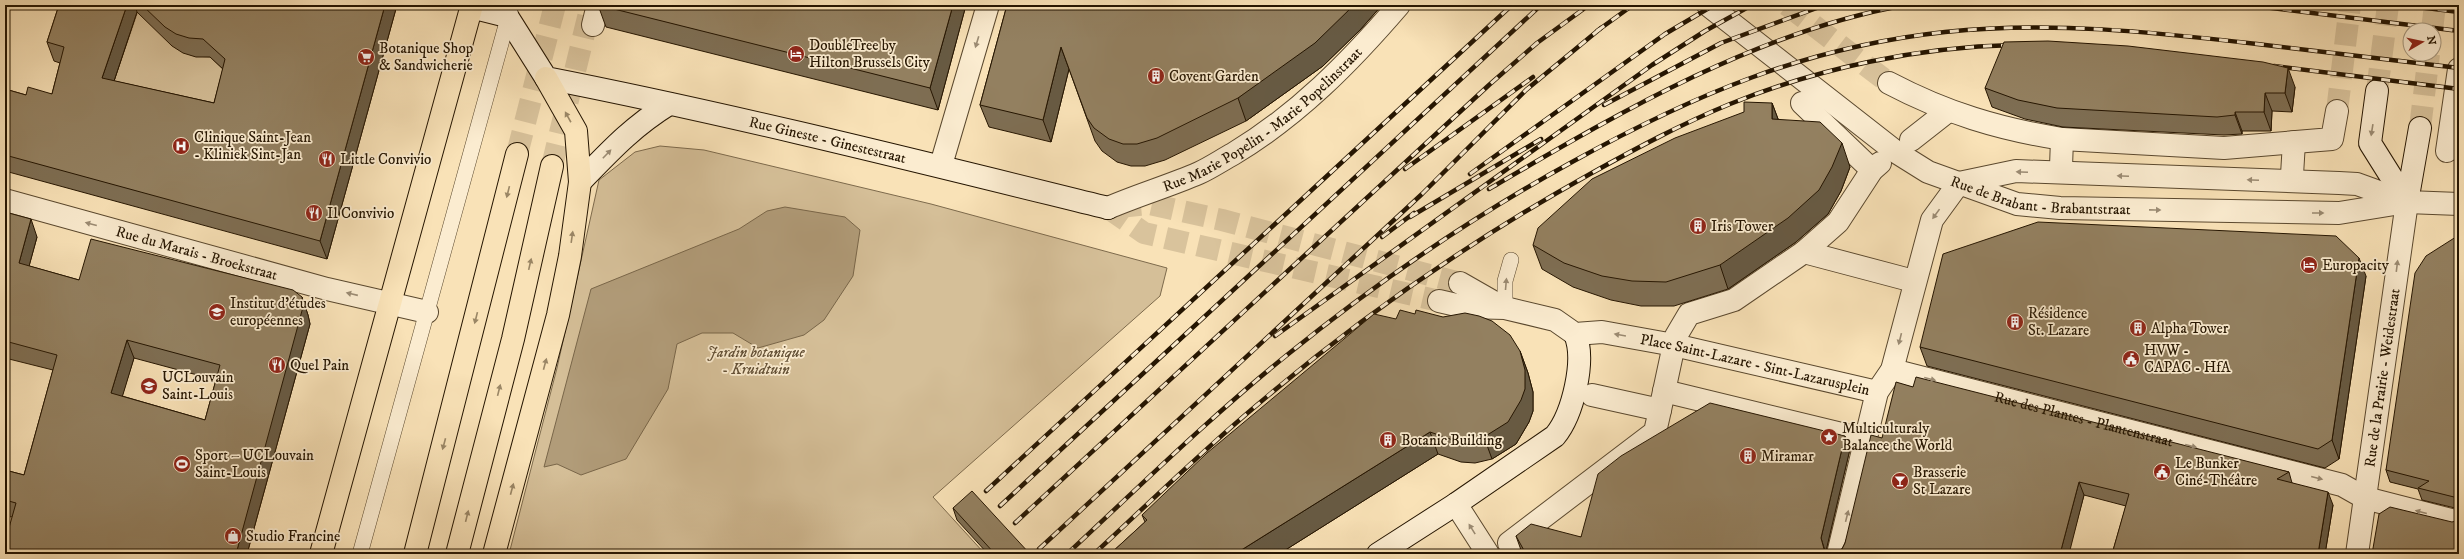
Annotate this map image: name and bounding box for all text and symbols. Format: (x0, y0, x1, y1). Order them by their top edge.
north arrow (2402, 22, 2442, 62)
text: N (2423, 35, 2439, 46)
place label: DoubleTree by Hilton Brussels City (809, 36, 931, 72)
one-way arrow (974, 37, 980, 49)
place label: Botanique Shop & Sandwicherie (379, 39, 474, 75)
street label: Rue Marie Popelin - Marie Popelinstraat (1160, 43, 1366, 196)
hotel icon: DoubleTree by Hilton Brussels City (786, 44, 806, 64)
supermarket icon: Botanique Shop & Sandwicherie (356, 47, 376, 67)
building icon: Covent Garden (1146, 66, 1166, 86)
place label: Covent Garden (1169, 67, 1259, 86)
one-way arrow (565, 111, 572, 123)
street label: Rue Gineste - Ginestestraat (747, 112, 908, 168)
one-way arrow (2369, 124, 2375, 136)
place label: Clinique Saint-Jean - Kliniek Sint-Jan (194, 128, 311, 164)
hospital icon: Clinique Saint-Jean - Kliniek Sint-Jan (171, 136, 191, 156)
restaurant icon: Little Convivio (317, 149, 337, 169)
one-way arrow (602, 149, 612, 159)
place label: Little Convivio (340, 150, 431, 169)
one-way arrow (2015, 169, 2028, 175)
street label: Rue de Brabant - Brabantstraat (1948, 171, 2131, 219)
one-way arrow (2116, 173, 2129, 179)
one-way arrow (2247, 177, 2259, 184)
one-way arrow (505, 186, 511, 198)
restaurant icon: Il Convivio (304, 203, 324, 223)
place label: Il Convivio (327, 204, 394, 223)
one-way arrow (2149, 207, 2162, 213)
one-way arrow (1932, 209, 1940, 220)
one-way arrow (2312, 210, 2325, 216)
building icon: Iris Tower (1688, 216, 1708, 236)
place label: Iris Tower (1711, 217, 1774, 236)
one-way arrow (85, 220, 98, 226)
street label: Rue du Marais - Broekstraat (114, 222, 280, 284)
one-way arrow (569, 231, 575, 243)
hotel icon: Europacity (2299, 255, 2319, 275)
place label: Europacity (2322, 256, 2390, 275)
one-way arrow (527, 258, 533, 270)
one-way arrow (2394, 260, 2400, 272)
one-way arrow (1502, 278, 1509, 290)
street label: Rue de la Prairie - Weidestraat (2360, 287, 2404, 468)
one-way arrow (346, 291, 358, 297)
place label: Institut d'études européennes (230, 294, 326, 330)
school or university icon: Institut d'études européennes (207, 302, 227, 322)
place label: Résidence St. Lazare (2028, 304, 2089, 340)
one-way arrow (473, 312, 479, 324)
building icon: Résidence St. Lazare (2005, 312, 2025, 332)
building icon: Alpha Tower (2128, 318, 2148, 338)
place label: Alpha Tower (2151, 319, 2229, 338)
street label: Place Saint-Lazare - Sint-Lazarusplein (1639, 330, 1872, 400)
one-way arrow (1614, 332, 1626, 338)
one-way arrow (1896, 332, 1902, 345)
place label: HVW - CAPAC - HfA (2144, 341, 2231, 377)
park label: Jardin botanique - Kruidtuin (707, 343, 806, 379)
public building icon: HVW - CAPAC - HfA (2121, 349, 2141, 369)
restaurant icon: Quel Pain (267, 355, 287, 375)
place label: Quel Pain (290, 356, 349, 375)
one-way arrow (543, 358, 549, 370)
place label: UCLouvain Saint-Louis (162, 368, 234, 404)
school or university icon: UCLouvain Saint-Louis (139, 376, 159, 396)
one-way arrow (1924, 377, 1936, 383)
one-way arrow (496, 384, 502, 396)
street label: Rue des Plantes - Plantenstraat (1993, 387, 2175, 451)
place label: Multiculturaly Balance the World (1842, 419, 1953, 455)
place icon: Multiculturaly Balance the World (1819, 427, 1839, 447)
building icon: Botanic Building (1378, 430, 1398, 450)
place label: Botanic Building (1401, 431, 1503, 450)
one-way arrow (441, 438, 447, 450)
one-way arrow (2186, 443, 2198, 449)
place label: Sport – UCLouvain Saint-Louis (195, 446, 314, 482)
building icon: Miramar (1738, 446, 1758, 466)
place label: Miramar (1761, 447, 1814, 466)
sports icon: Sport – UCLouvain Saint-Louis (172, 454, 192, 474)
place label: Le Bunker Ciné-Théâtre (2175, 454, 2257, 490)
public building icon: Le Bunker Ciné-Théâtre (2152, 462, 2172, 482)
place label: Brasserie St Lazare (1913, 463, 1971, 499)
bar icon: Brasserie St Lazare (1890, 471, 1910, 491)
one-way arrow (2311, 476, 2324, 482)
one-way arrow (509, 483, 515, 495)
one-way arrow (2415, 509, 2427, 515)
one-way arrow (464, 510, 470, 522)
one-way arrow (1844, 510, 1850, 522)
one-way arrow (1468, 524, 1476, 534)
shop icon: Studio Francine (223, 526, 243, 546)
place label: Studio Francine (246, 527, 340, 546)

